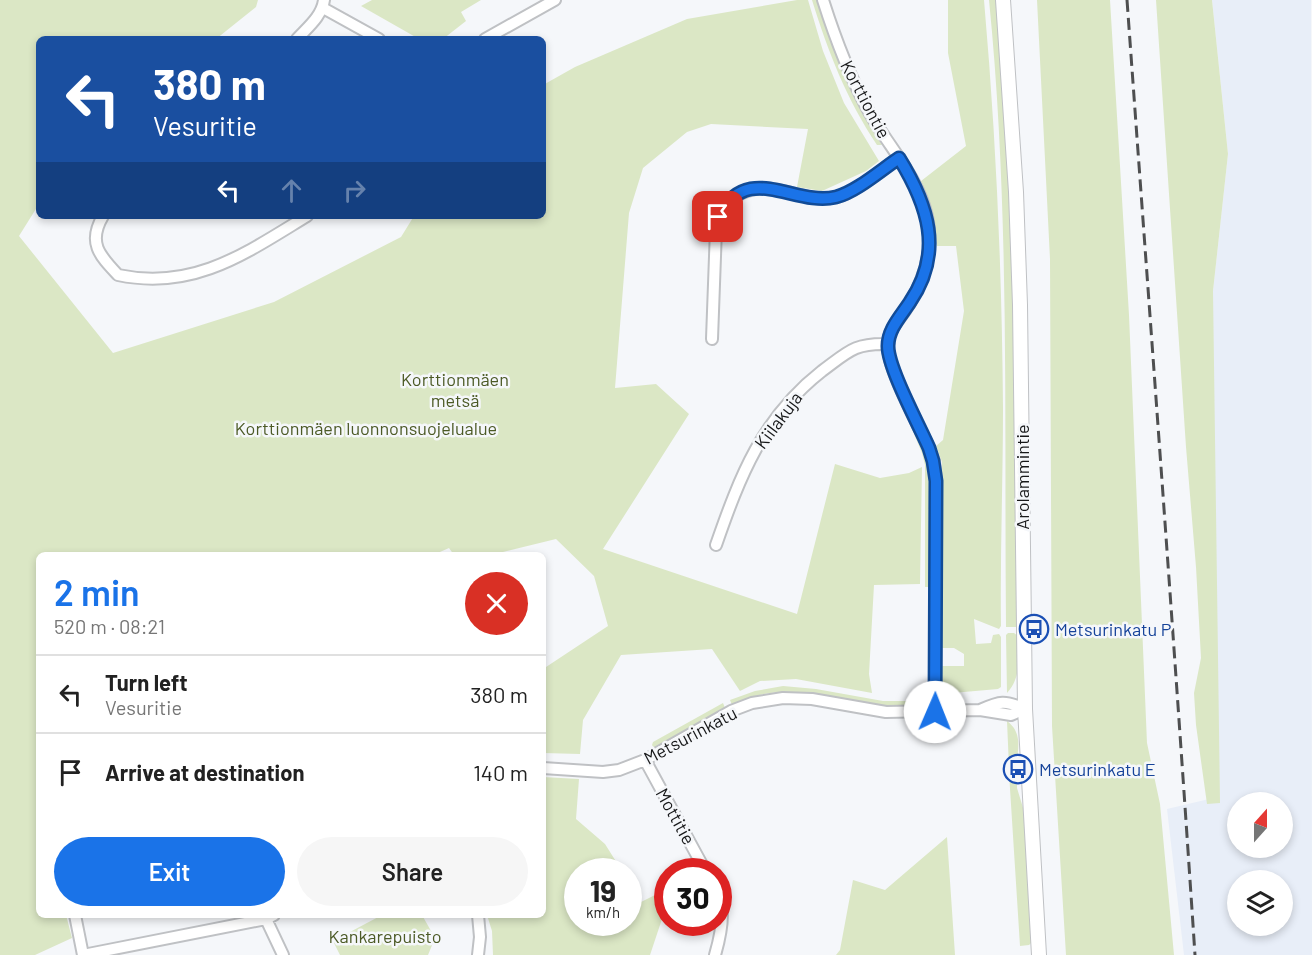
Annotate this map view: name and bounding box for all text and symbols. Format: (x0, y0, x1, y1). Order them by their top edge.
street label: Korttiontie (836, 56, 896, 142)
text: 380 m (153, 58, 266, 108)
icon: left (54, 60, 132, 138)
text: Vesuritie (153, 109, 257, 141)
icon: left (212, 174, 245, 207)
icon: ahead (275, 174, 308, 207)
icon: right (338, 174, 371, 207)
pin (692, 191, 743, 242)
icon: arrive (701, 200, 734, 233)
park label: Korttionmäen metsä (401, 368, 509, 411)
street label: Kiilakuja (749, 387, 807, 453)
park label: Korttionmäen luonnonsuojelualue (235, 417, 497, 439)
street label: Arolammintie (1011, 424, 1033, 530)
text: 2 min (54, 570, 140, 613)
button: close (465, 572, 528, 635)
bus stop icon: Metsurinkatu P (1018, 613, 1050, 645)
text: 520 m · 08:21 (54, 614, 165, 638)
place label: Metsurinkatu P (1055, 618, 1171, 640)
text: Turn left (105, 669, 188, 695)
icon: left (54, 678, 87, 711)
position arrow (903, 680, 967, 744)
text: 380 m (470, 681, 528, 707)
text: Vesuritie (105, 695, 182, 719)
street label: Metsurinkatu (640, 701, 740, 769)
bus stop icon: Metsurinkatu E (1002, 753, 1034, 785)
icon: arrive (54, 756, 87, 789)
place label: Metsurinkatu E (1039, 758, 1156, 780)
text: Arrive at destination (105, 759, 304, 785)
text: 140 m (473, 759, 528, 785)
street label: Mottitie (652, 784, 700, 848)
north arrow (1227, 792, 1293, 858)
map controls (1227, 792, 1293, 936)
button: Exit (54, 837, 285, 906)
button: Share (297, 837, 528, 906)
speed limit sign: 30 (654, 858, 732, 936)
button: layers (1227, 870, 1293, 936)
text: 19 (590, 872, 616, 908)
text: km/h (586, 903, 620, 921)
park label: Kankarepuisto (329, 925, 441, 947)

